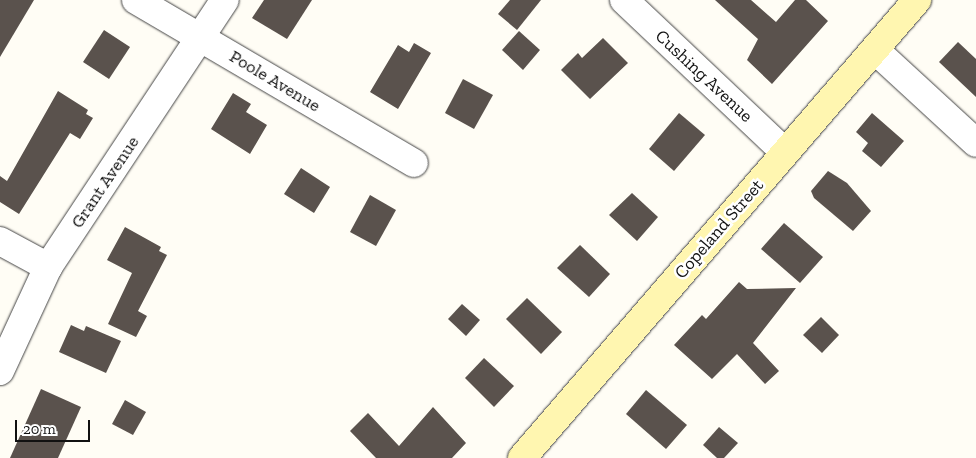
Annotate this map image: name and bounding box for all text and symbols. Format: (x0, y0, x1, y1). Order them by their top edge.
street label: Cushing Avenue (651, 25, 757, 127)
street label: Poole Avenue (225, 45, 325, 117)
street label: Grant Avenue (66, 132, 144, 232)
street label: Copeland Street (670, 175, 768, 283)
scale bar (18, 410, 92, 442)
text: 20 m (23, 420, 56, 438)

